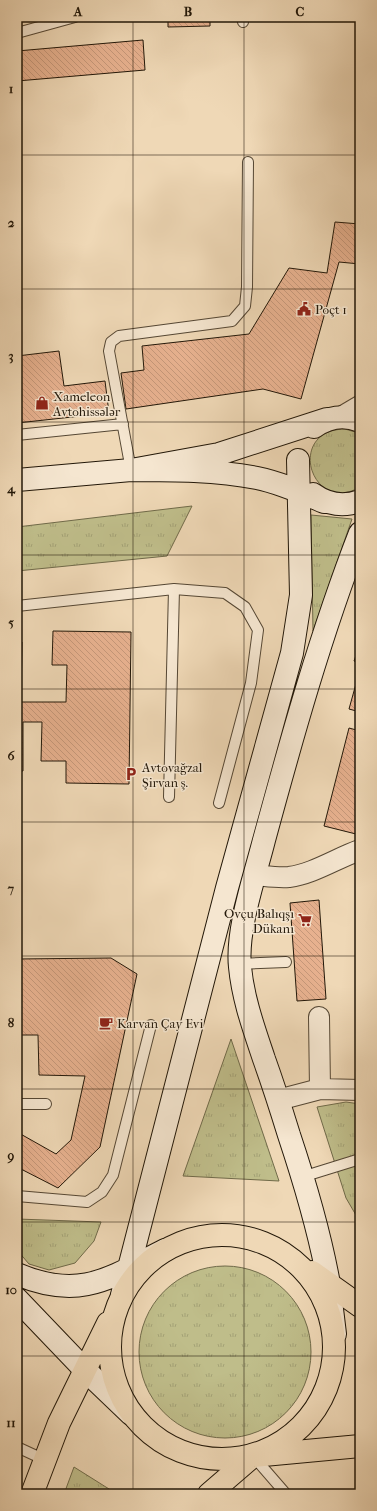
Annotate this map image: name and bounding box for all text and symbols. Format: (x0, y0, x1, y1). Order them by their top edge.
text: A (73, 4, 83, 19)
text: B (184, 4, 193, 19)
text: C (296, 4, 305, 19)
text: 1 (9, 81, 14, 96)
text: 2 (8, 215, 15, 230)
public building icon: Poçt 1 (296, 301, 312, 317)
place label: Poçt 1 (315, 302, 347, 318)
text: 3 (8, 348, 14, 364)
place label: Xameleon Avtohissələr (52, 389, 121, 419)
shop icon: Xameleon Avtohissələr (34, 395, 50, 411)
text: 4 (6, 481, 16, 497)
text: 5 (8, 615, 14, 630)
text: 6 (7, 748, 15, 763)
place label: Avtovağzal Şirvan ş. (141, 760, 203, 791)
parking icon: Avtovağzal Şirvan ş. (123, 766, 139, 782)
text: 7 (7, 881, 15, 896)
place label: Ovçu Balıqşı Dükanı (224, 906, 294, 936)
supermarket icon: Ovçu Balıqşı Dükanı (297, 912, 313, 928)
text: 8 (8, 1015, 15, 1030)
cafe icon: Karvan Çay Evi (98, 1015, 114, 1031)
place label: Karvan Çay Evi (117, 1016, 203, 1031)
text: 9 (7, 1148, 15, 1164)
text: 10 (5, 1282, 17, 1297)
text: 11 (6, 1415, 16, 1430)

